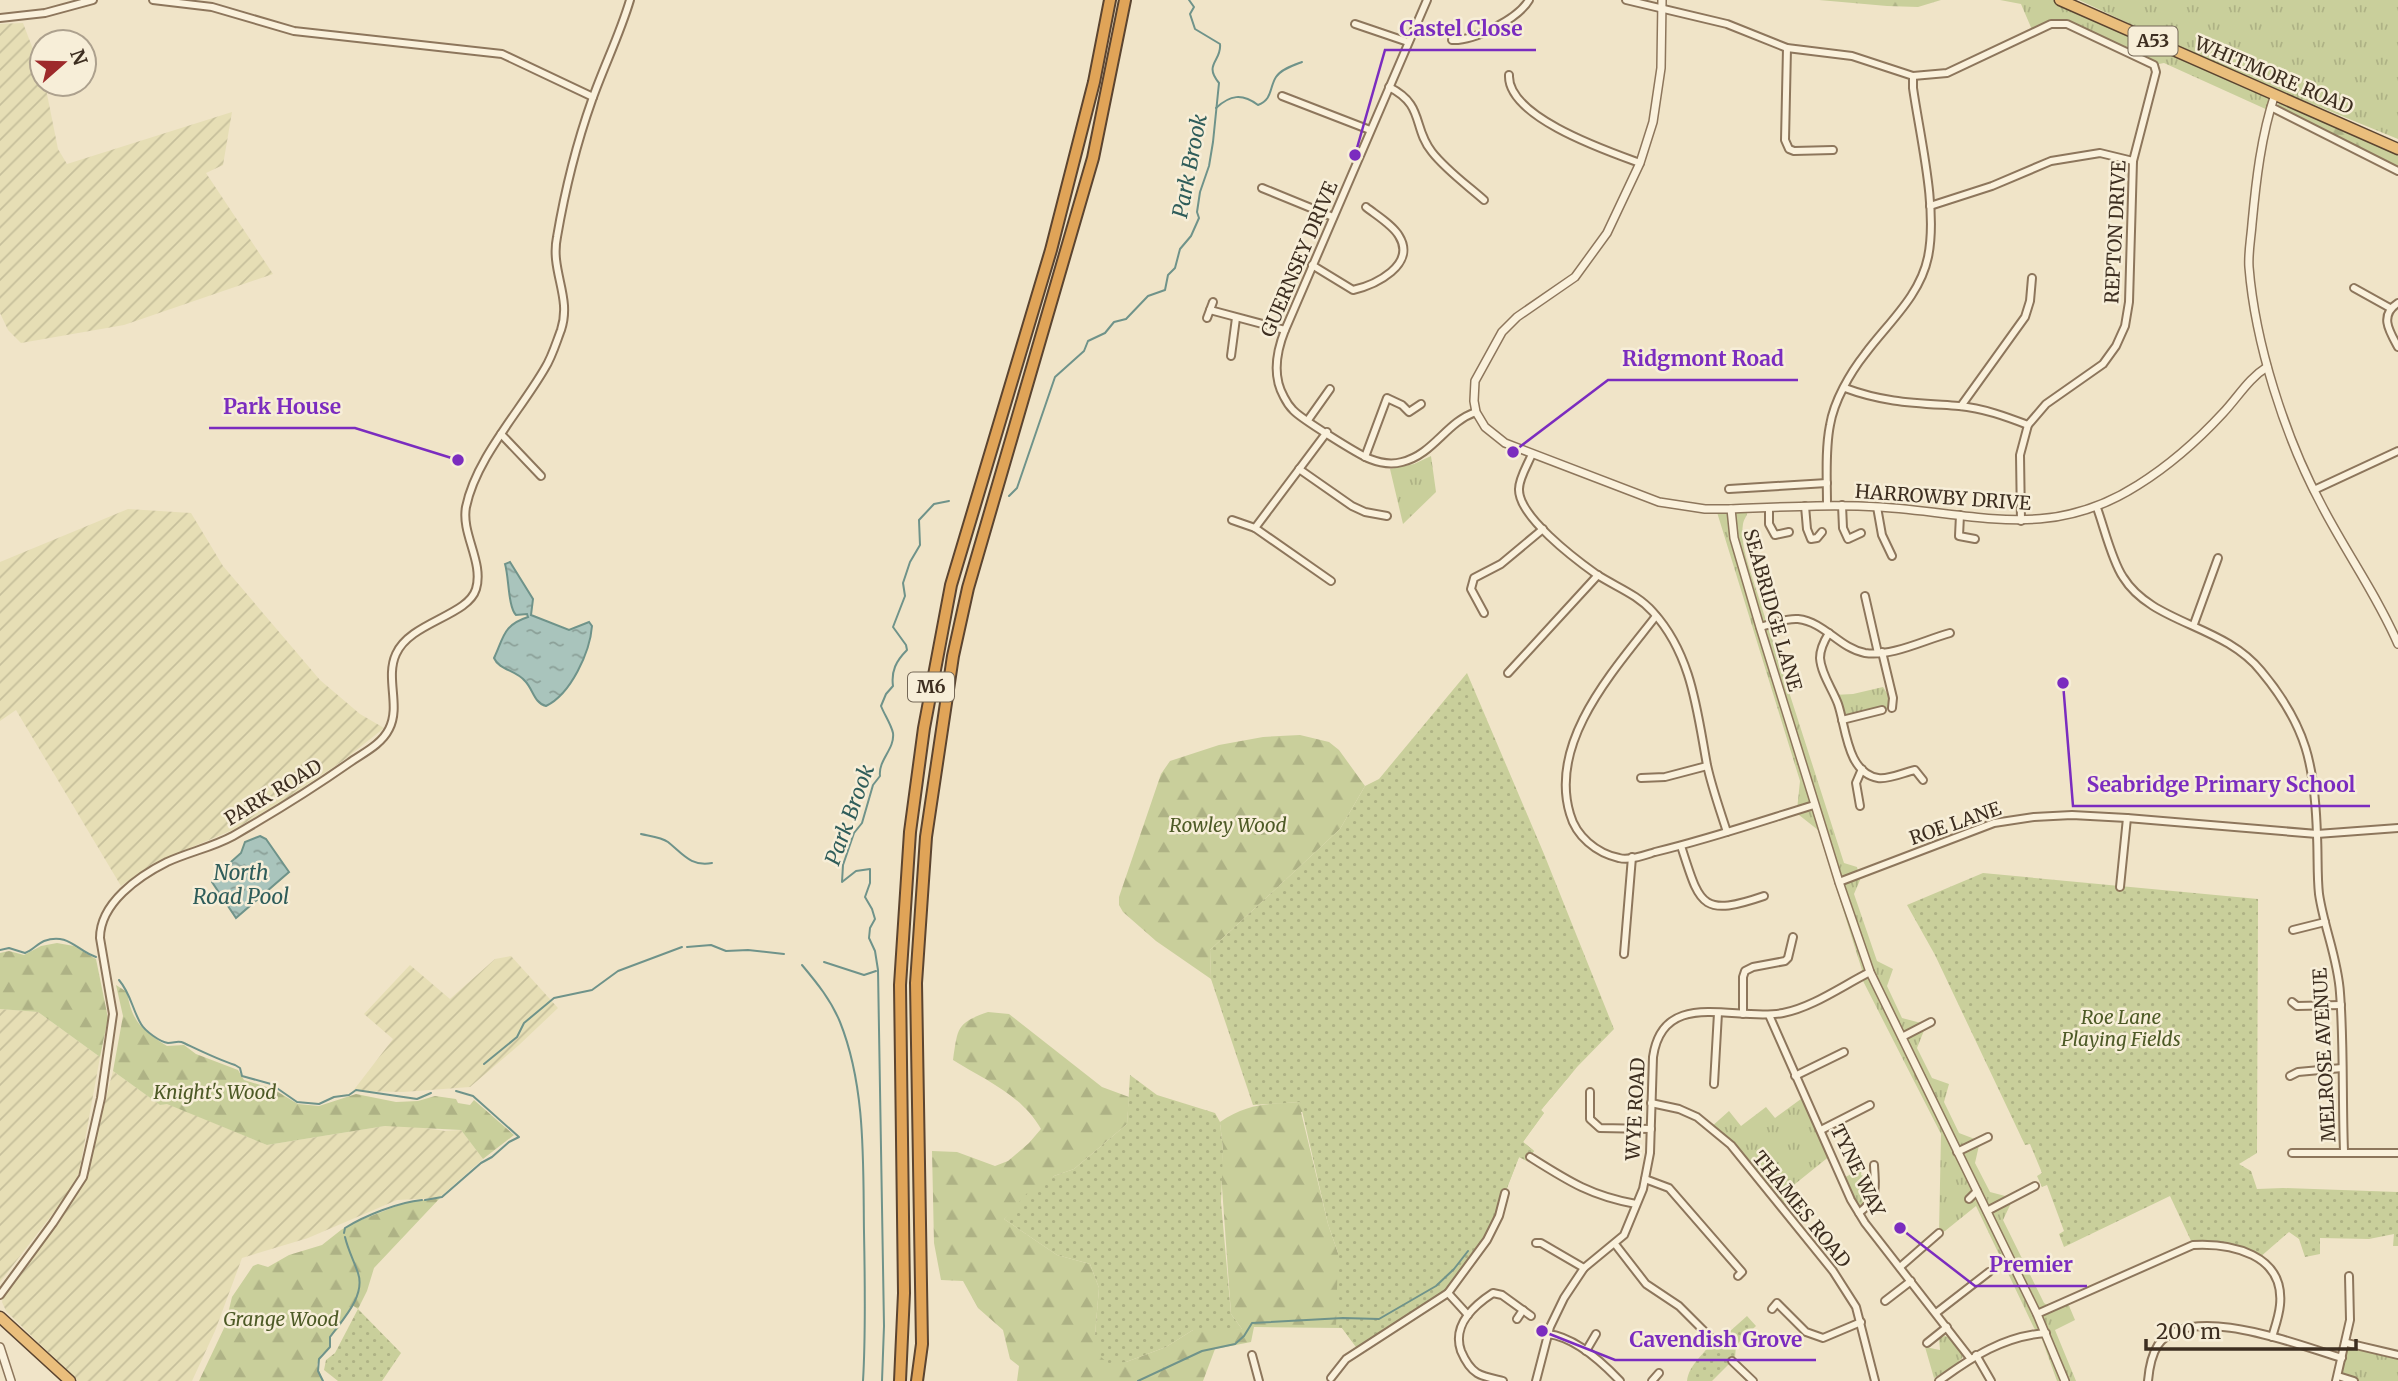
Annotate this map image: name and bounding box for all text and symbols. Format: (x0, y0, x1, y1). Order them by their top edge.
callout: Castel Close (1385, 8, 1536, 50)
text: Castel Close (1400, 15, 1523, 42)
road number: A53 (2128, 26, 2178, 56)
north arrow (28, 28, 98, 98)
street label: WHITMORE ROAD (2190, 30, 2357, 119)
text: N (65, 46, 93, 68)
water label: Park Brook (1166, 111, 1213, 220)
street label: REPTON DRIVE (2099, 160, 2131, 304)
street label: GUERNSEY DRIVE (1255, 178, 1343, 340)
callout: Ridgmont Road (1608, 338, 1798, 380)
text: Ridgmont Road (1622, 345, 1784, 372)
callout: Park House (209, 386, 355, 428)
text: Park House (223, 393, 341, 420)
street label: HARROWBY DRIVE (1854, 479, 2032, 515)
street label: SEABRIDGE LANE (1738, 526, 1808, 694)
road number: M6 (908, 672, 954, 702)
street label: PARK ROAD (220, 754, 326, 830)
water label: Park Brook (819, 760, 880, 869)
callout: Seabridge Primary School (2073, 764, 2370, 806)
text: Seabridge Primary School (2087, 771, 2356, 798)
street label: ROE LANE (1906, 796, 2004, 850)
park label: Rowley Wood (1169, 813, 1287, 837)
water label: North Road Pool (193, 859, 289, 910)
street label: MELROSE AVENUE (2307, 967, 2341, 1143)
park label: Roe Lane Playing Fields (2061, 1005, 2181, 1051)
street label: WYE ROAD (1620, 1057, 1650, 1162)
park label: Knight's Wood (153, 1080, 276, 1104)
street label: TYNE WAY (1825, 1120, 1891, 1221)
street label: THAMES ROAD (1748, 1146, 1856, 1272)
callout: Premier (1975, 1244, 2087, 1286)
text: Premier (1989, 1251, 2073, 1278)
park label: Grange Wood (223, 1307, 339, 1331)
scale bar (2146, 1308, 2356, 1352)
callout: Cavendish Grove (1615, 1318, 1816, 1360)
text: 200 m (2156, 1318, 2221, 1345)
text: Cavendish Grove (1630, 1326, 1802, 1353)

